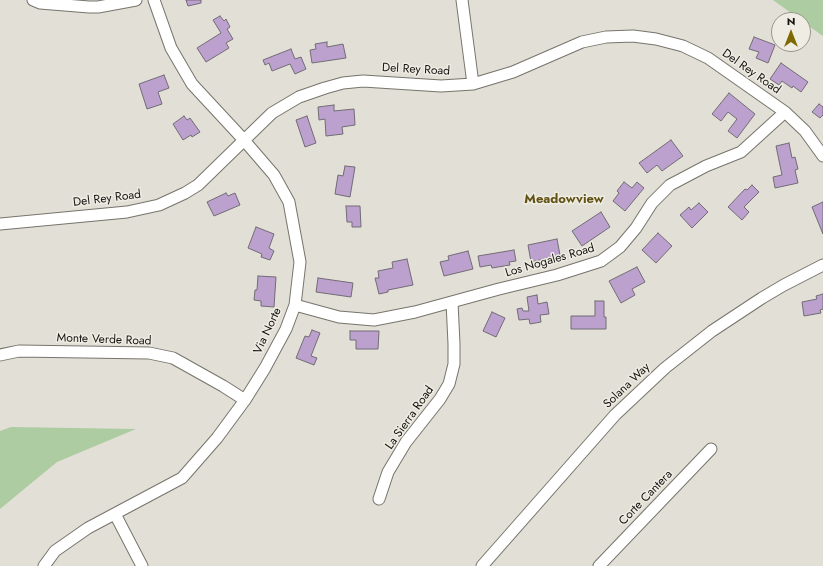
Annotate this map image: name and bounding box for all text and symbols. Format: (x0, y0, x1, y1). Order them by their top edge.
north arrow (771, 12, 811, 52)
text: N (787, 13, 795, 29)
street label: Del Rey Road (719, 47, 783, 97)
street label: Del Rey Road (382, 61, 450, 79)
street label: Del Rey Road (72, 188, 142, 210)
district label: Meadowview (524, 192, 604, 208)
street label: Los Nogales Road (504, 241, 596, 281)
street label: Via Norte (251, 306, 285, 356)
street label: Monte Verde Road (56, 331, 152, 349)
street label: Solana Way (601, 360, 653, 412)
street label: La Sierra Road (383, 384, 437, 452)
street label: Corte Cantera (616, 468, 676, 528)

